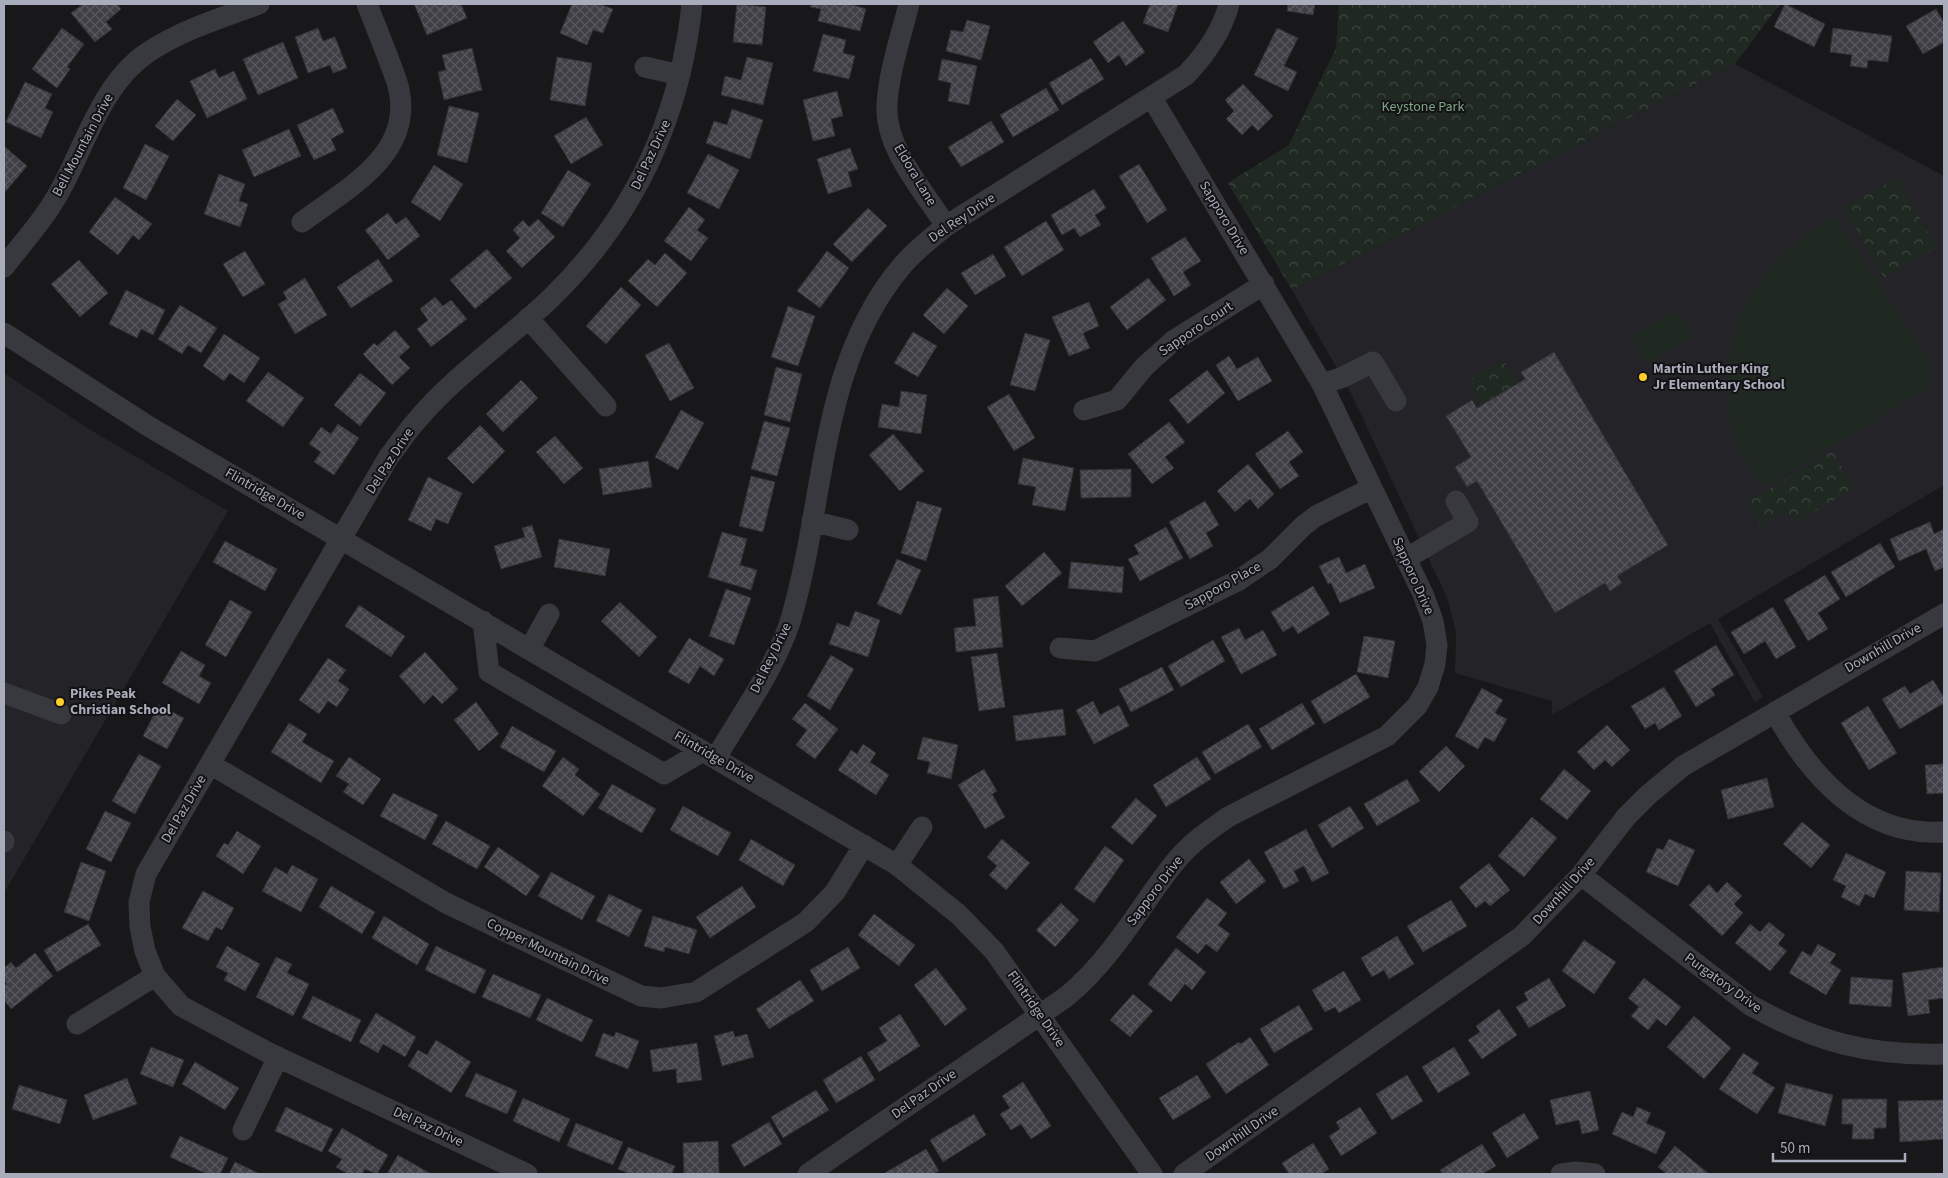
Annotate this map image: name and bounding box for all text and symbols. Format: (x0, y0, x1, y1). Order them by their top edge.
street label: Bell Mountain Drive (47, 90, 119, 200)
park label: Keystone Park (1382, 97, 1464, 117)
street label: Del Paz Drive (626, 117, 676, 193)
street label: Eldora Lane (889, 140, 941, 210)
street label: Sapporo Drive (1194, 177, 1254, 259)
street label: Del Rey Drive (925, 188, 999, 248)
street label: Sapporo Court (1155, 297, 1237, 361)
place label: Martin Luther King Jr Elementary School (1653, 359, 1785, 395)
marker: Martin Luther King Jr Elementary School (1637, 371, 1649, 383)
street label: Del Paz Drive (361, 424, 419, 498)
street label: Flintridge Drive (221, 463, 309, 525)
street label: Sapporo Drive (1387, 534, 1439, 618)
street label: Sapporo Place (1181, 557, 1265, 615)
street label: Downhill Drive (1841, 618, 1925, 678)
street label: Del Rey Drive (745, 619, 797, 697)
place label: Pikes Peak Christian School (70, 684, 171, 720)
marker: Pikes Peak Christian School (54, 696, 66, 708)
street label: Flintridge Drive (670, 726, 758, 788)
street label: Del Paz Drive (156, 771, 212, 847)
street label: Sapporo Drive (1122, 852, 1188, 930)
street label: Downhill Drive (1528, 853, 1600, 929)
street label: Copper Mountain Drive (483, 914, 613, 990)
street label: Purgatory Drive (1680, 948, 1766, 1018)
street label: Flintridge Drive (1002, 967, 1070, 1051)
street label: Del Paz Drive (887, 1064, 961, 1124)
street label: Downhill Drive (1201, 1101, 1283, 1167)
street label: Del Paz Drive (390, 1102, 466, 1152)
scale bar (1773, 1130, 1906, 1162)
text: 50 m (1780, 1138, 1810, 1159)

